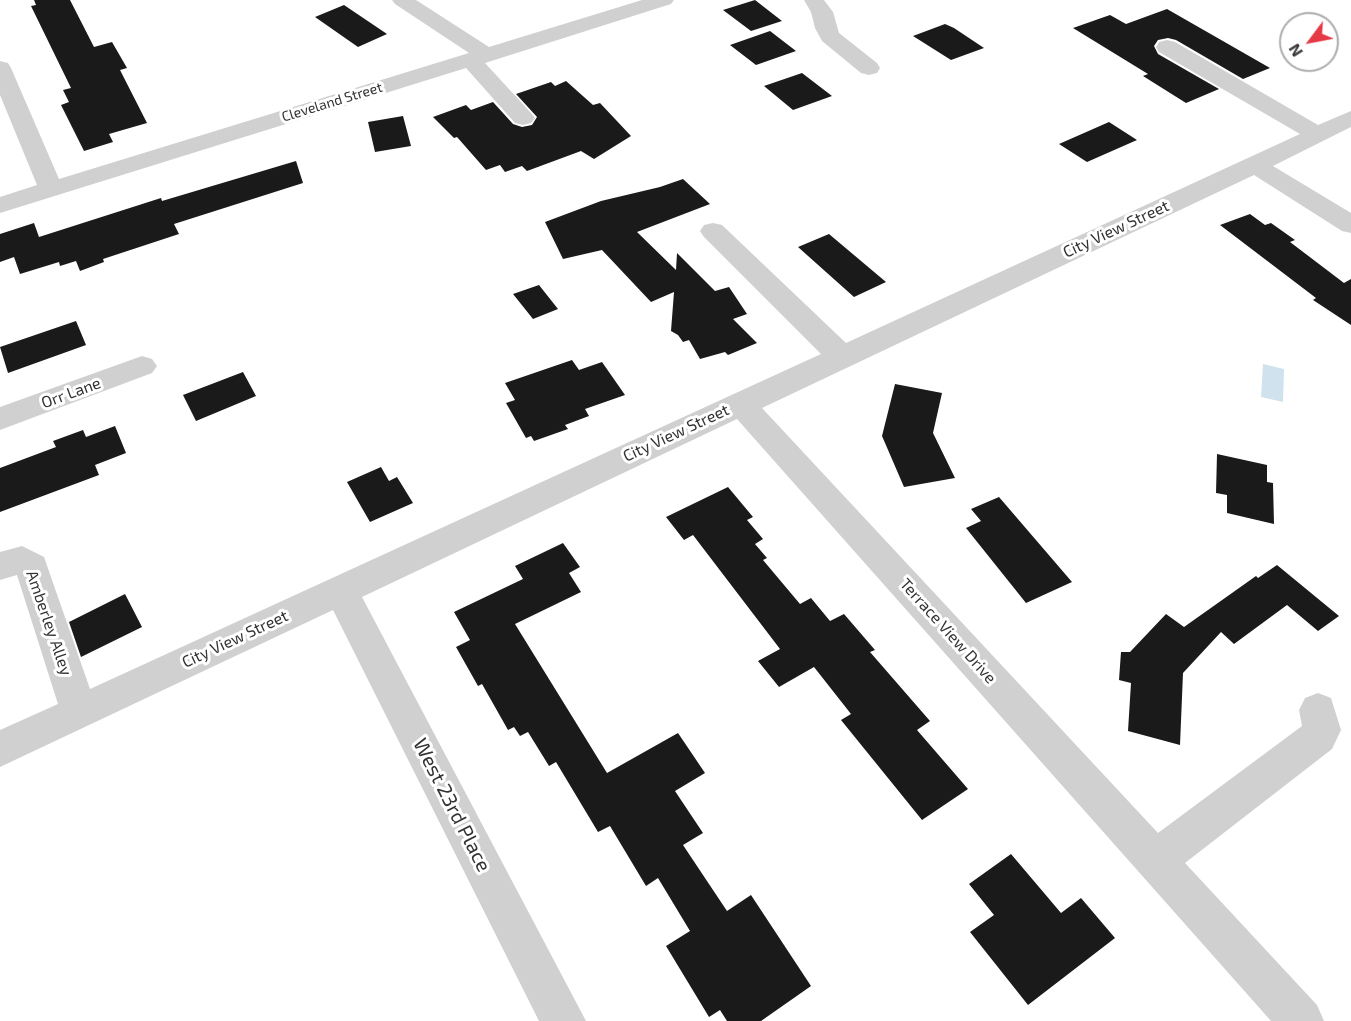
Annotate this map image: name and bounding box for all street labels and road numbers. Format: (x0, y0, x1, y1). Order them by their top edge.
street label: Cleveland Street (280, 79, 384, 125)
street label: City View Street (1060, 196, 1172, 262)
street label: Orr Lane (39, 373, 103, 413)
street label: City View Street (620, 400, 732, 466)
street label: Amberley Alley (22, 568, 76, 678)
street label: Terrace View Drive (896, 575, 1000, 687)
street label: City View Street (179, 606, 291, 672)
street label: West 23rd Place (408, 734, 496, 876)

